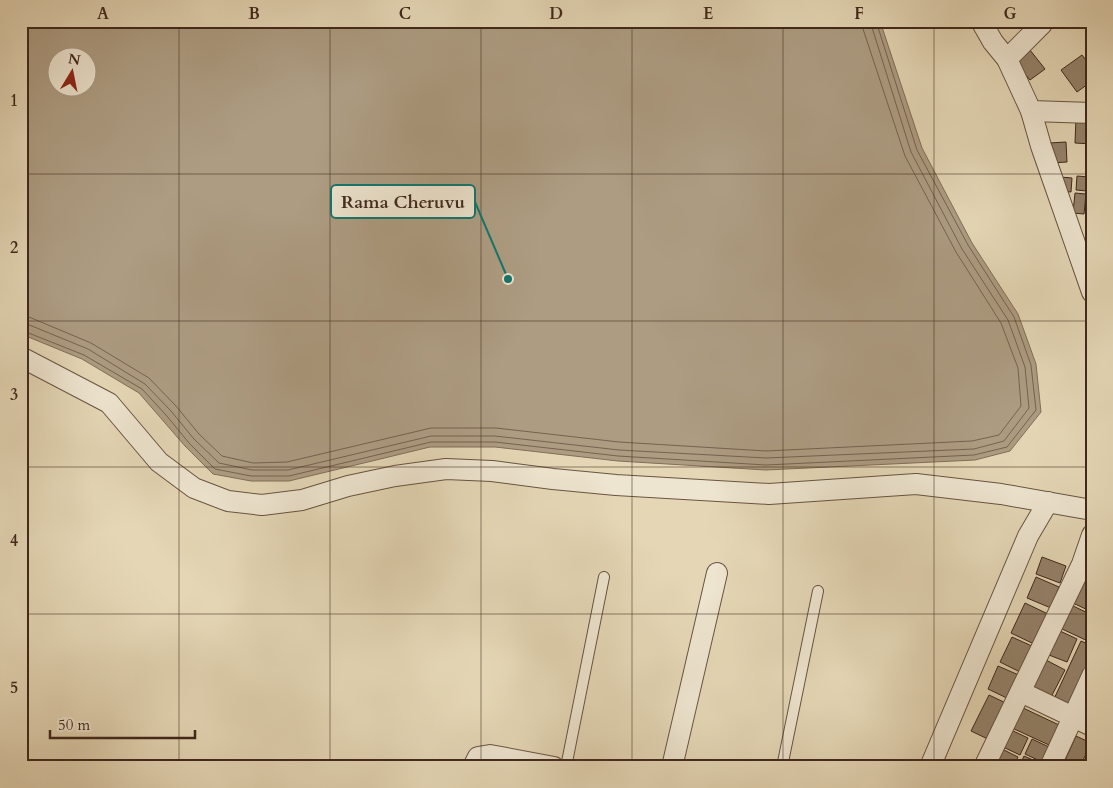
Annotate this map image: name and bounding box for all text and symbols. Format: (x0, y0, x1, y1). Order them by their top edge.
text: A (97, 3, 109, 25)
text: B (248, 3, 260, 25)
text: C (399, 3, 411, 25)
text: D (549, 3, 563, 25)
text: E (703, 3, 713, 25)
text: F (854, 3, 864, 25)
text: G (1003, 3, 1017, 25)
north arrow (48, 48, 98, 98)
text: N (67, 49, 82, 70)
text: 1 (10, 90, 18, 112)
callout: Rama Cheruvu (331, 185, 475, 218)
text: Rama Cheruvu (341, 190, 466, 215)
text: 2 (10, 237, 18, 259)
text: 3 (10, 384, 18, 406)
text: 4 (10, 530, 18, 552)
text: 5 (10, 677, 18, 699)
scale bar (50, 708, 195, 740)
text: 50 m (58, 715, 90, 735)

